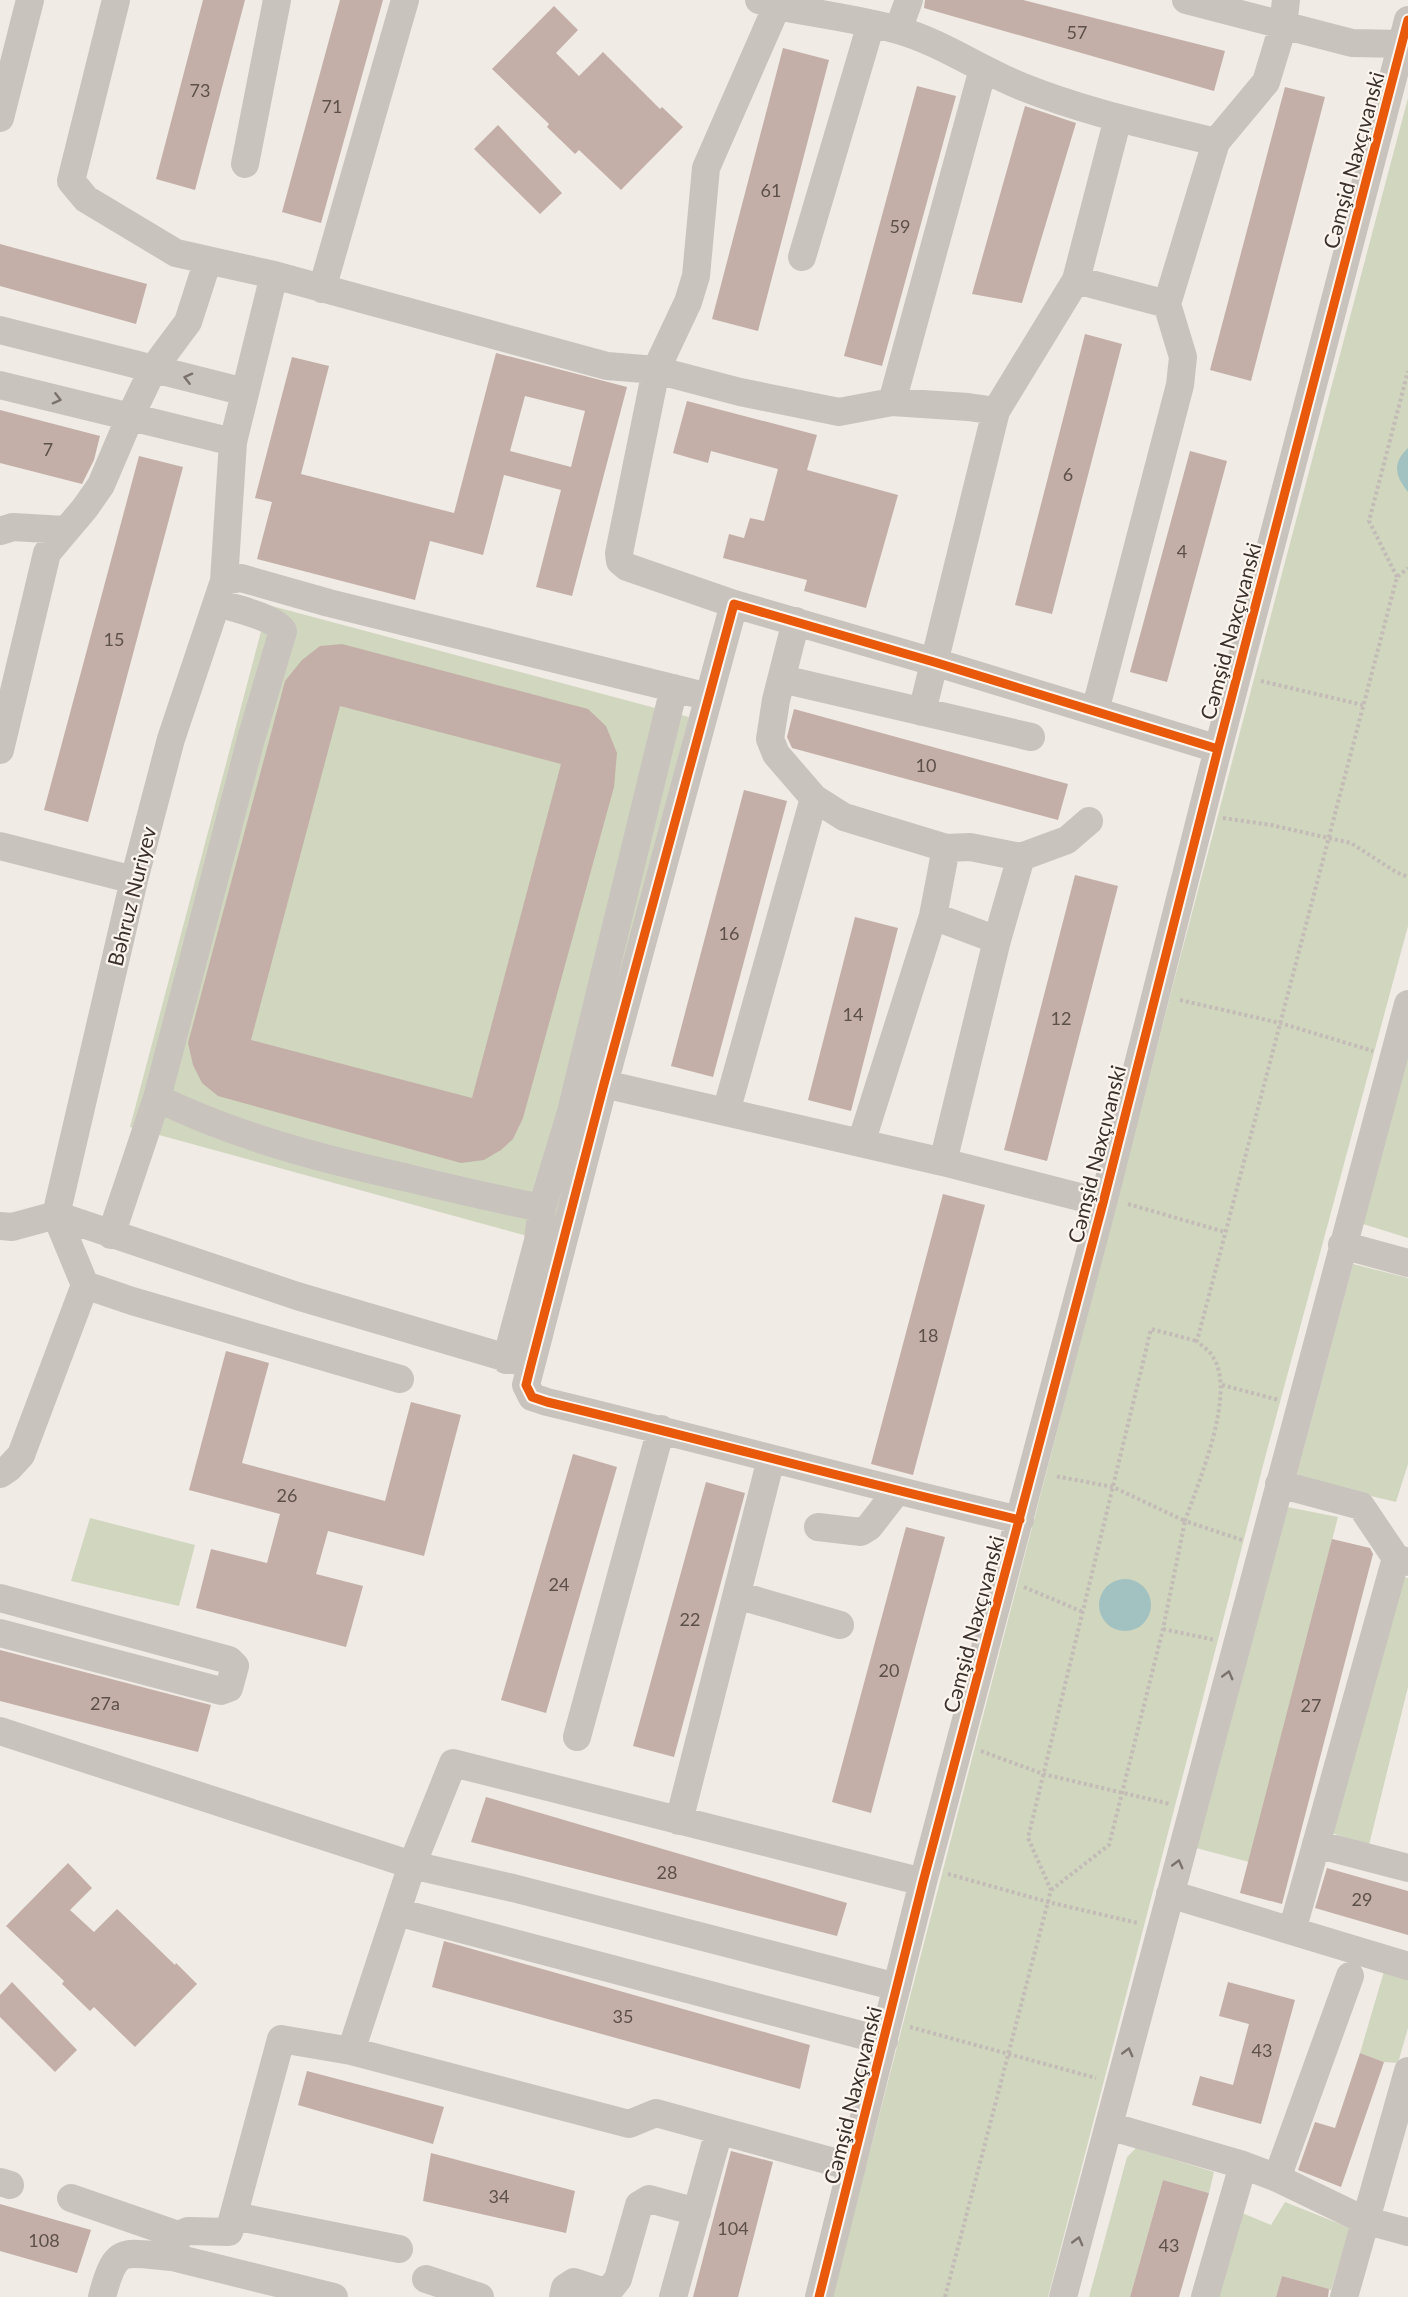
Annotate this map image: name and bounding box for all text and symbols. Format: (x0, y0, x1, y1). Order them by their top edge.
house number: 57 (1067, 21, 1087, 43)
street label: Cəmşid Naxçıvanski (1317, 69, 1389, 251)
house number: 73 (190, 79, 210, 101)
house number: 71 (322, 95, 342, 117)
house number: 61 (761, 179, 781, 201)
house number: 59 (890, 215, 910, 237)
one-way arrow (184, 372, 194, 385)
one-way arrow (52, 392, 62, 405)
house number: 7 (43, 438, 53, 460)
house number: 6 (1063, 463, 1073, 485)
house number: 4 (1177, 540, 1187, 562)
street label: Cəmşid Naxçıvanski (1194, 540, 1266, 722)
house number: 15 (104, 628, 124, 650)
house number: 10 (916, 754, 936, 776)
street label: Bəhruz Nuriyev (102, 823, 160, 968)
house number: 16 (719, 922, 739, 944)
house number: 14 (843, 1003, 863, 1025)
house number: 12 (1051, 1007, 1071, 1029)
street label: Cəmşid Naxçıvanski (1062, 1062, 1130, 1246)
house number: 18 (918, 1324, 938, 1346)
house number: 26 (277, 1484, 297, 1506)
street label: Cəmşid Naxçıvanski (937, 1533, 1009, 1715)
house number: 24 (549, 1573, 569, 1595)
house number: 22 (680, 1608, 700, 1630)
house number: 20 (879, 1659, 899, 1681)
one-way arrow (1221, 1670, 1234, 1680)
house number: 27a (90, 1692, 120, 1714)
house number: 27 (1301, 1694, 1321, 1716)
one-way arrow (1171, 1859, 1183, 1869)
house number: 28 (657, 1861, 677, 1883)
house number: 29 (1352, 1888, 1372, 1910)
street label: Cəmşid Naxçıvanski (818, 2003, 886, 2187)
house number: 35 (613, 2005, 633, 2027)
house number: 43 (1252, 2039, 1272, 2061)
one-way arrow (1121, 2047, 1134, 2057)
house number: 34 (489, 2185, 509, 2207)
house number: 104 (717, 2217, 749, 2239)
house number: 108 (28, 2229, 60, 2251)
house number: 43 (1159, 2234, 1179, 2256)
one-way arrow (1071, 2236, 1083, 2246)

